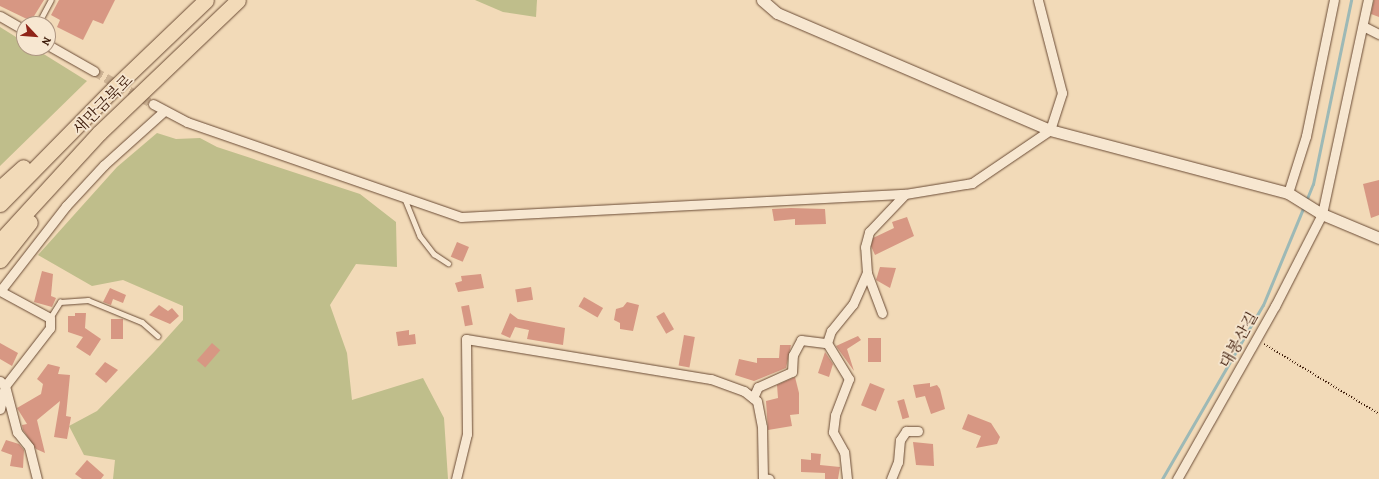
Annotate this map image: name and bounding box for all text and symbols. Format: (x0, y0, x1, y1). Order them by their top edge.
north arrow (16, 16, 56, 56)
text: N (38, 34, 55, 48)
street label: 새만금북로 (69, 71, 137, 139)
street label: 대봉산길 (1216, 308, 1262, 372)

